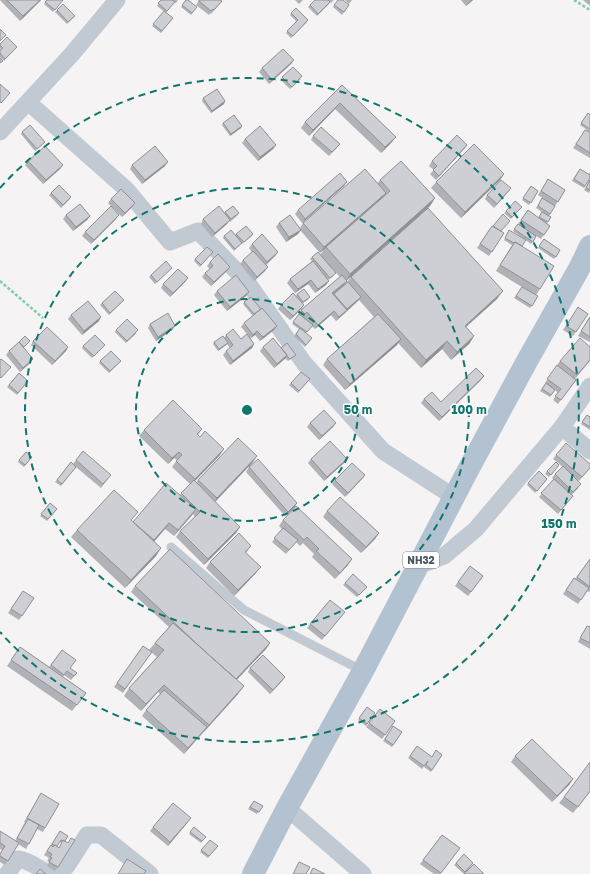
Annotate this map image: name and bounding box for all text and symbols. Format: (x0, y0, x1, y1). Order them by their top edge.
text: 50 m (344, 402, 372, 417)
text: 100 m (451, 402, 487, 417)
centre of rings (240, 403, 254, 417)
text: 150 m (542, 516, 576, 531)
road number: NH32 (403, 552, 439, 568)

